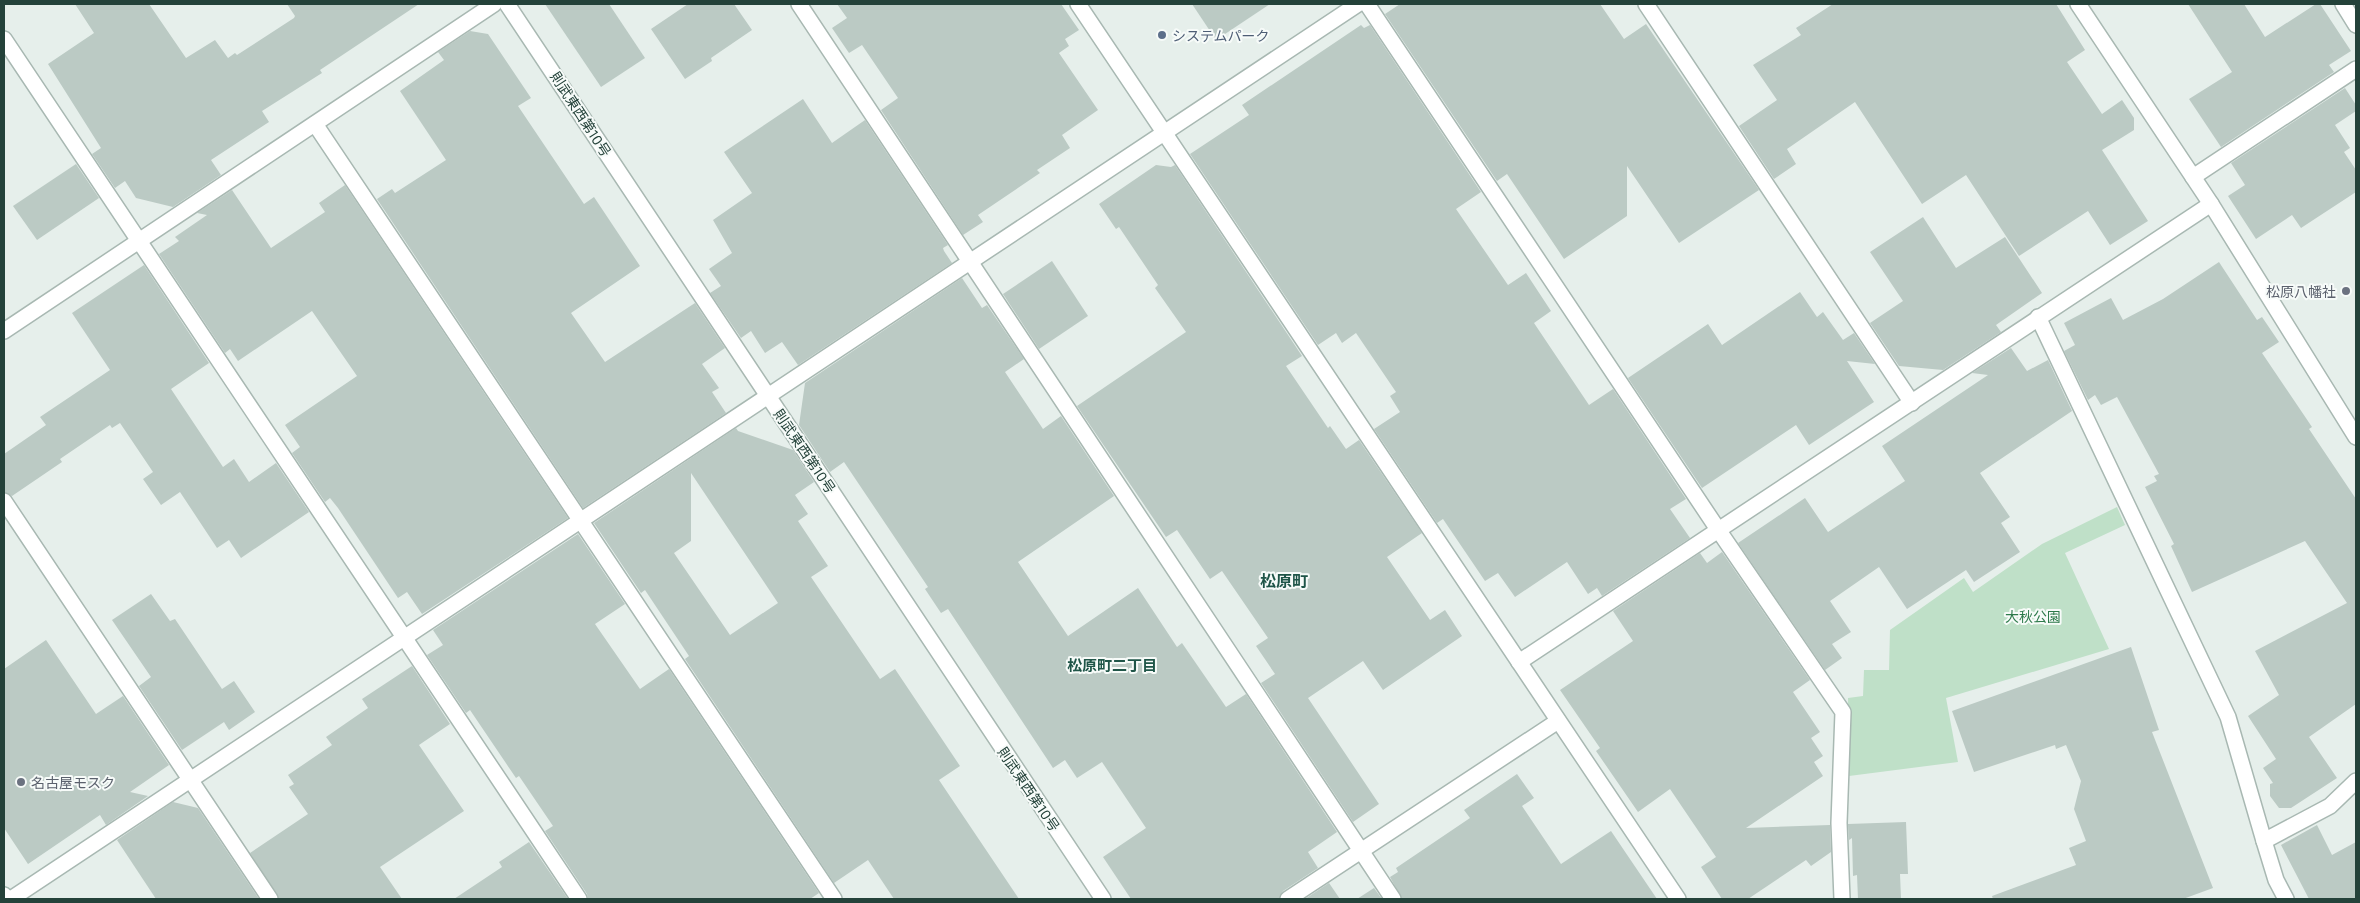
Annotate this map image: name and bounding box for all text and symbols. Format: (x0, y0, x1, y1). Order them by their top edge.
place label: システムパーク (1172, 27, 1270, 44)
marker: システムパーク (1156, 29, 1168, 41)
street label: 則武東西第10号 (547, 68, 615, 160)
place label: 松原八幡社 (2266, 283, 2336, 300)
marker: 松原八幡社 (2340, 285, 2352, 297)
street label: 則武東西第10号 (771, 406, 839, 496)
district label: 松原町 (1260, 571, 1308, 590)
park label: 大秋公園 (2005, 608, 2061, 625)
district label: 松原町二丁目 (1067, 656, 1157, 674)
street label: 則武東西第10号 (995, 744, 1063, 834)
place label: 名古屋モスク (31, 774, 115, 791)
marker: 名古屋モスク (15, 776, 27, 788)

